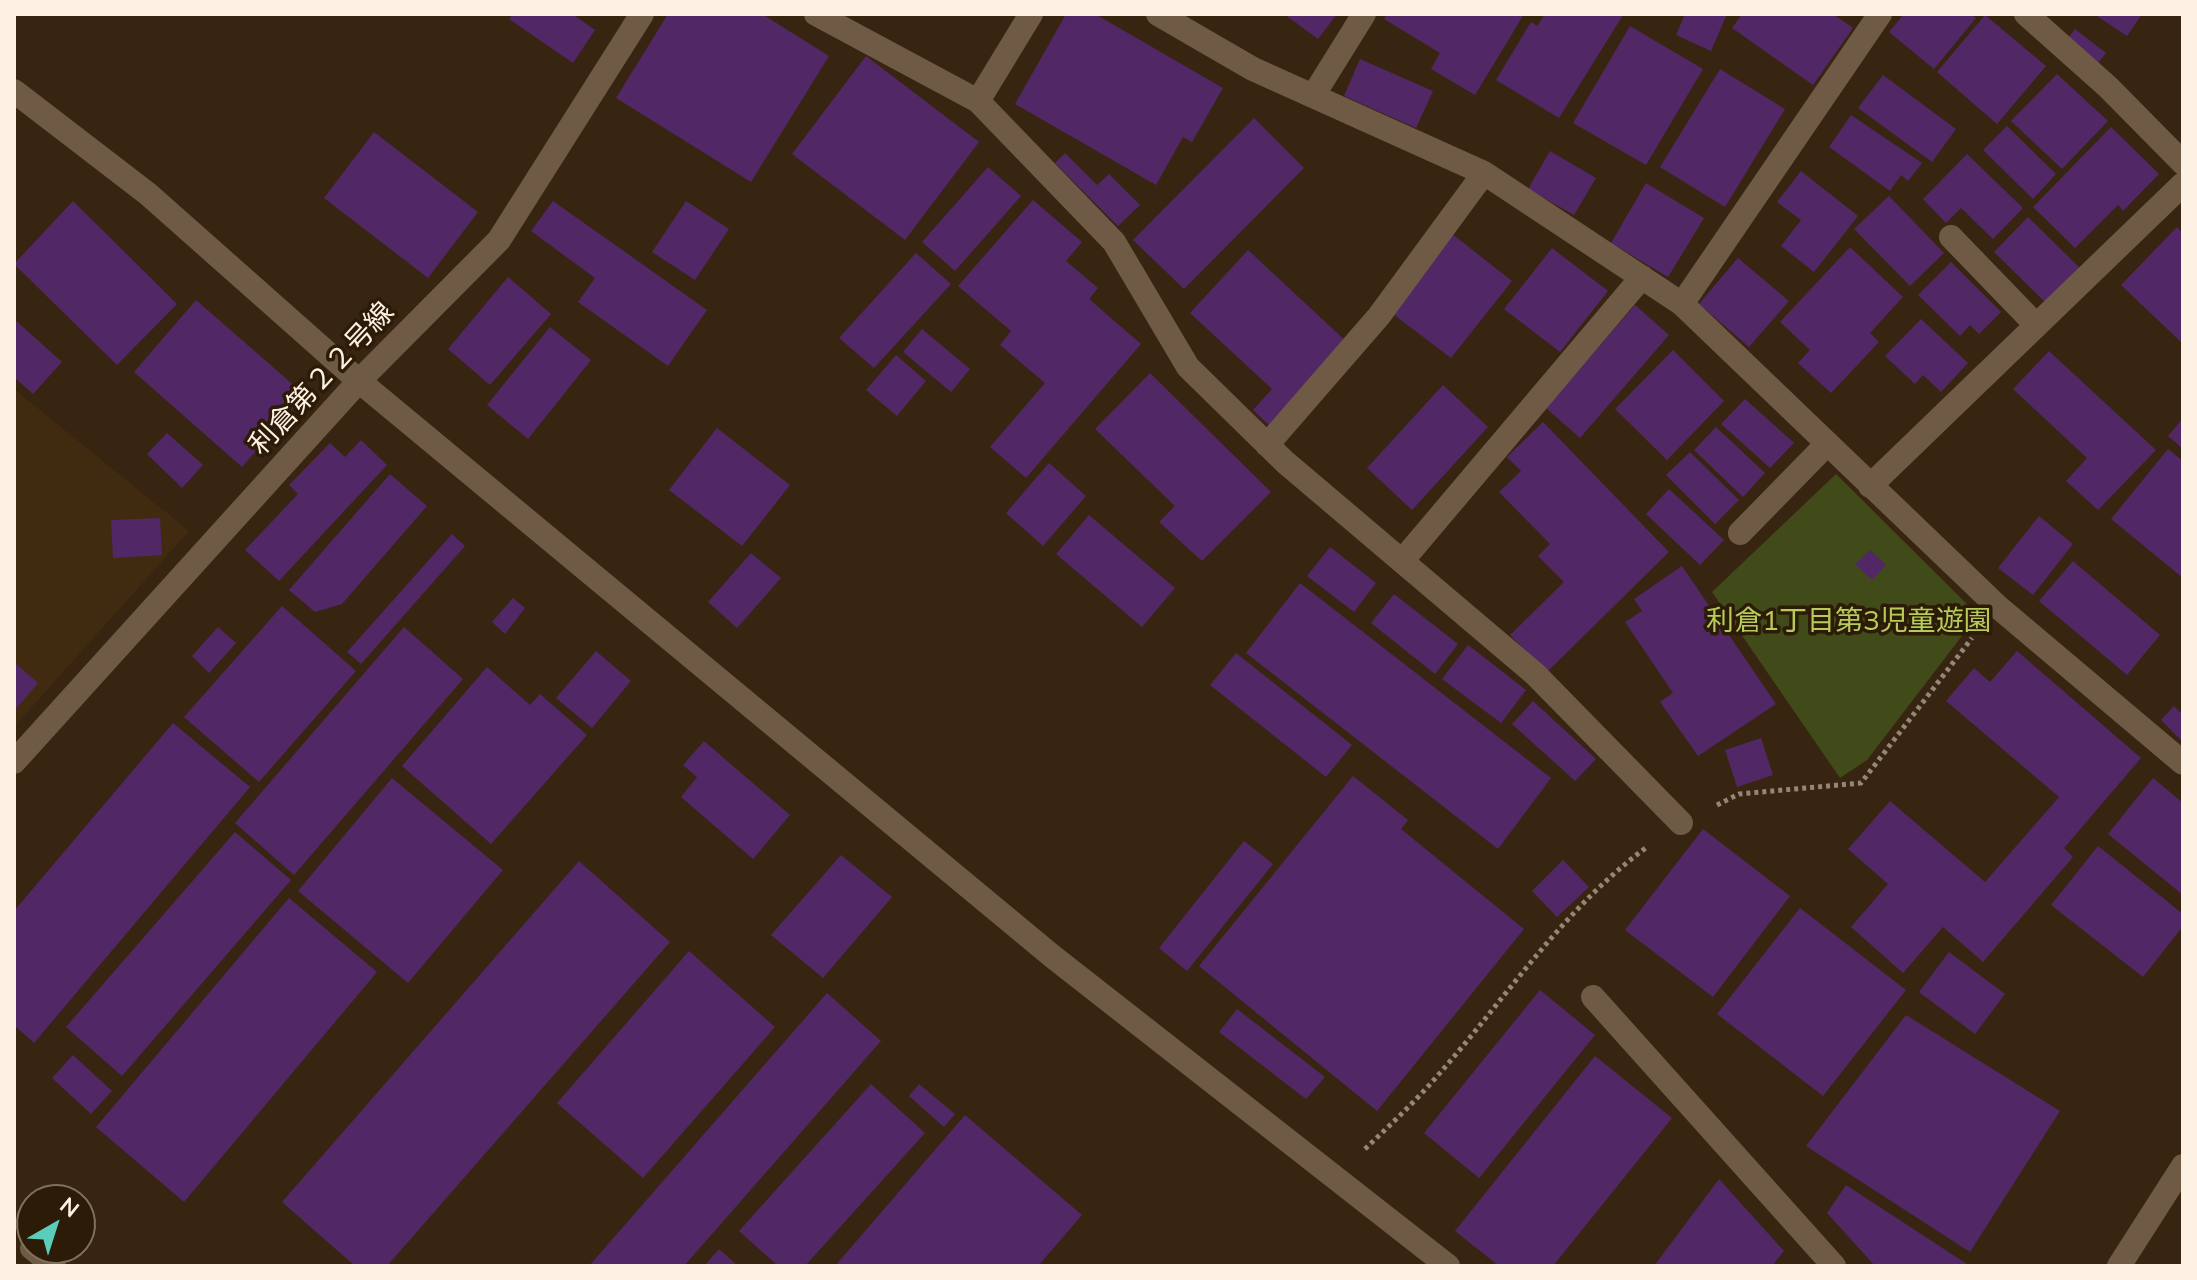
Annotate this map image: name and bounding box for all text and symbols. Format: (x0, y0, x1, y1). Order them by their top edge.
street label: 利倉第２２号線 (243, 296, 401, 462)
park label: 利倉1丁目第3児童遊園 (1706, 605, 1992, 639)
north arrow (16, 1184, 96, 1264)
text: N (55, 1191, 85, 1223)

